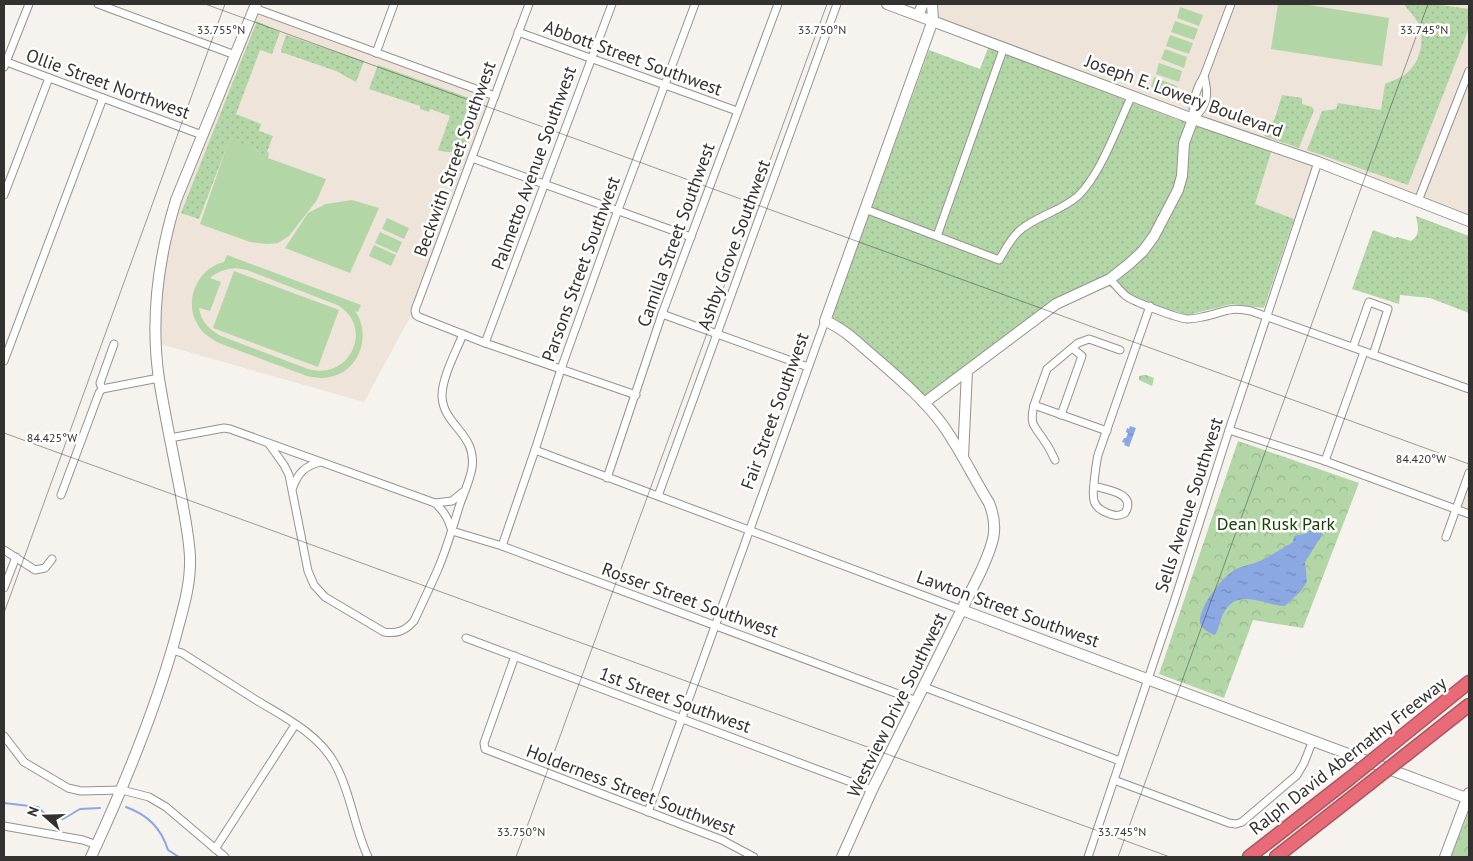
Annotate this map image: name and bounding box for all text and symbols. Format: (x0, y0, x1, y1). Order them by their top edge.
street label: Abbott Street Southwest (541, 15, 725, 101)
text: 33.755°N (197, 22, 245, 37)
text: 33.750°N (798, 22, 846, 37)
text: 33.745°N (1400, 22, 1448, 37)
street label: Ollie Street Northwest (23, 43, 193, 124)
street label: Joseph E. Lowery Boulevard (1081, 49, 1286, 142)
street label: Beckwith Street Southwest (408, 58, 501, 260)
street label: Palmetto Avenue Southwest (486, 63, 581, 273)
street label: Camilla Street Southwest (632, 140, 720, 330)
street label: Ashby Grove Southwest (692, 156, 775, 333)
street label: Parsons Street Southwest (536, 173, 625, 365)
street label: Fair Street Southwest (735, 329, 814, 493)
street label: Sells Avenue Southwest (1149, 414, 1228, 595)
text: 84.425°W (27, 430, 77, 445)
text: 84.420°W (1396, 451, 1446, 466)
park label: Dean Rusk Park (1217, 512, 1336, 535)
street label: Rosser Street Southwest (599, 557, 782, 642)
street label: Lawton Street Southwest (914, 565, 1103, 652)
street label: Westview Drive Southwest (842, 609, 951, 801)
street label: 1st Street Southwest (596, 661, 754, 738)
street label: Ralph David Abernathy Freeway (1245, 671, 1451, 840)
street label: Holderness Street Southwest (523, 739, 739, 840)
north arrow (20, 791, 70, 841)
text: N (23, 804, 43, 819)
text: 33.750°N (497, 824, 545, 839)
text: 33.745°N (1098, 824, 1146, 839)

